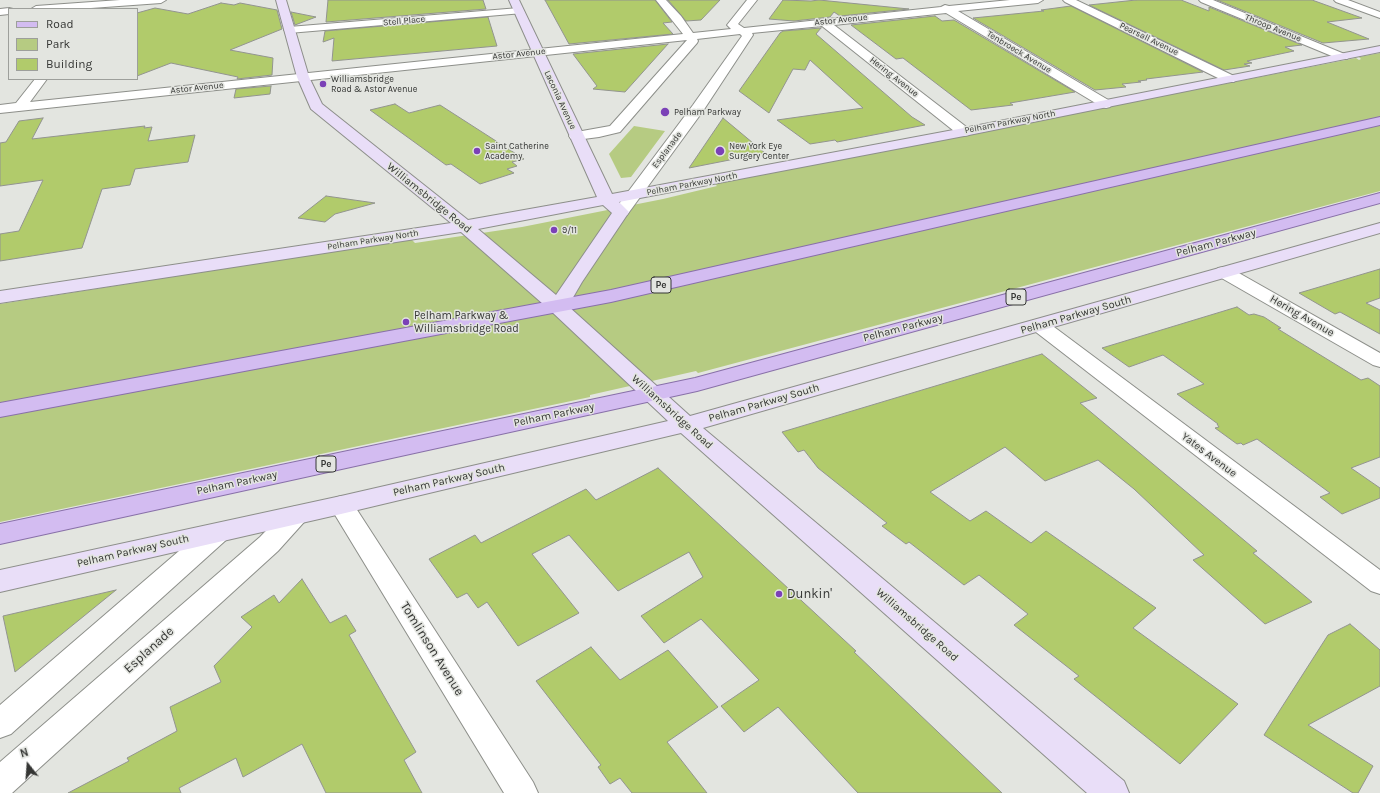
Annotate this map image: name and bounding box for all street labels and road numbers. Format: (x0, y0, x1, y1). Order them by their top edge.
street label: Astor Avenue (814, 12, 868, 28)
street label: Throop Avenue (1243, 12, 1303, 44)
street label: Stell Place (382, 14, 426, 28)
street label: Pearsall Avenue (1118, 20, 1180, 58)
street label: Tenbroeck Avenue (985, 28, 1053, 76)
street label: Astor Avenue (492, 46, 546, 62)
street label: Hering Avenue (867, 55, 921, 99)
street label: Laconia Avenue (542, 69, 578, 131)
street label: Astor Avenue (170, 80, 224, 96)
street label: Pelham Parkway North (964, 108, 1056, 136)
street label: Esplanade (650, 130, 684, 170)
street label: Williamsbridge Road (384, 160, 474, 236)
street label: Pelham Parkway North (646, 170, 738, 198)
street label: Pelham Parkway (1175, 226, 1257, 260)
street label: Pelham Parkway North (327, 227, 419, 253)
road number: Pe (651, 277, 671, 293)
road number: Pe (1006, 289, 1026, 305)
street label: Hering Avenue (1268, 292, 1336, 340)
street label: Pelham Parkway South (1019, 293, 1133, 337)
street label: Pelham Parkway (862, 311, 944, 345)
street label: Williamsbridge Road (629, 372, 715, 452)
street label: Pelham Parkway South (707, 381, 821, 425)
street label: Pelham Parkway (513, 400, 595, 430)
street label: Yates Avenue (1179, 430, 1239, 480)
road number: Pe (316, 456, 336, 472)
street label: Pelham Parkway South (392, 461, 506, 499)
street label: Pelham Parkway (196, 468, 278, 498)
street label: Pelham Parkway South (76, 532, 190, 570)
street label: Williamsbridge Road (873, 586, 961, 664)
street label: Tomlinson Avenue (397, 599, 467, 699)
street label: Esplanade (121, 623, 177, 677)

